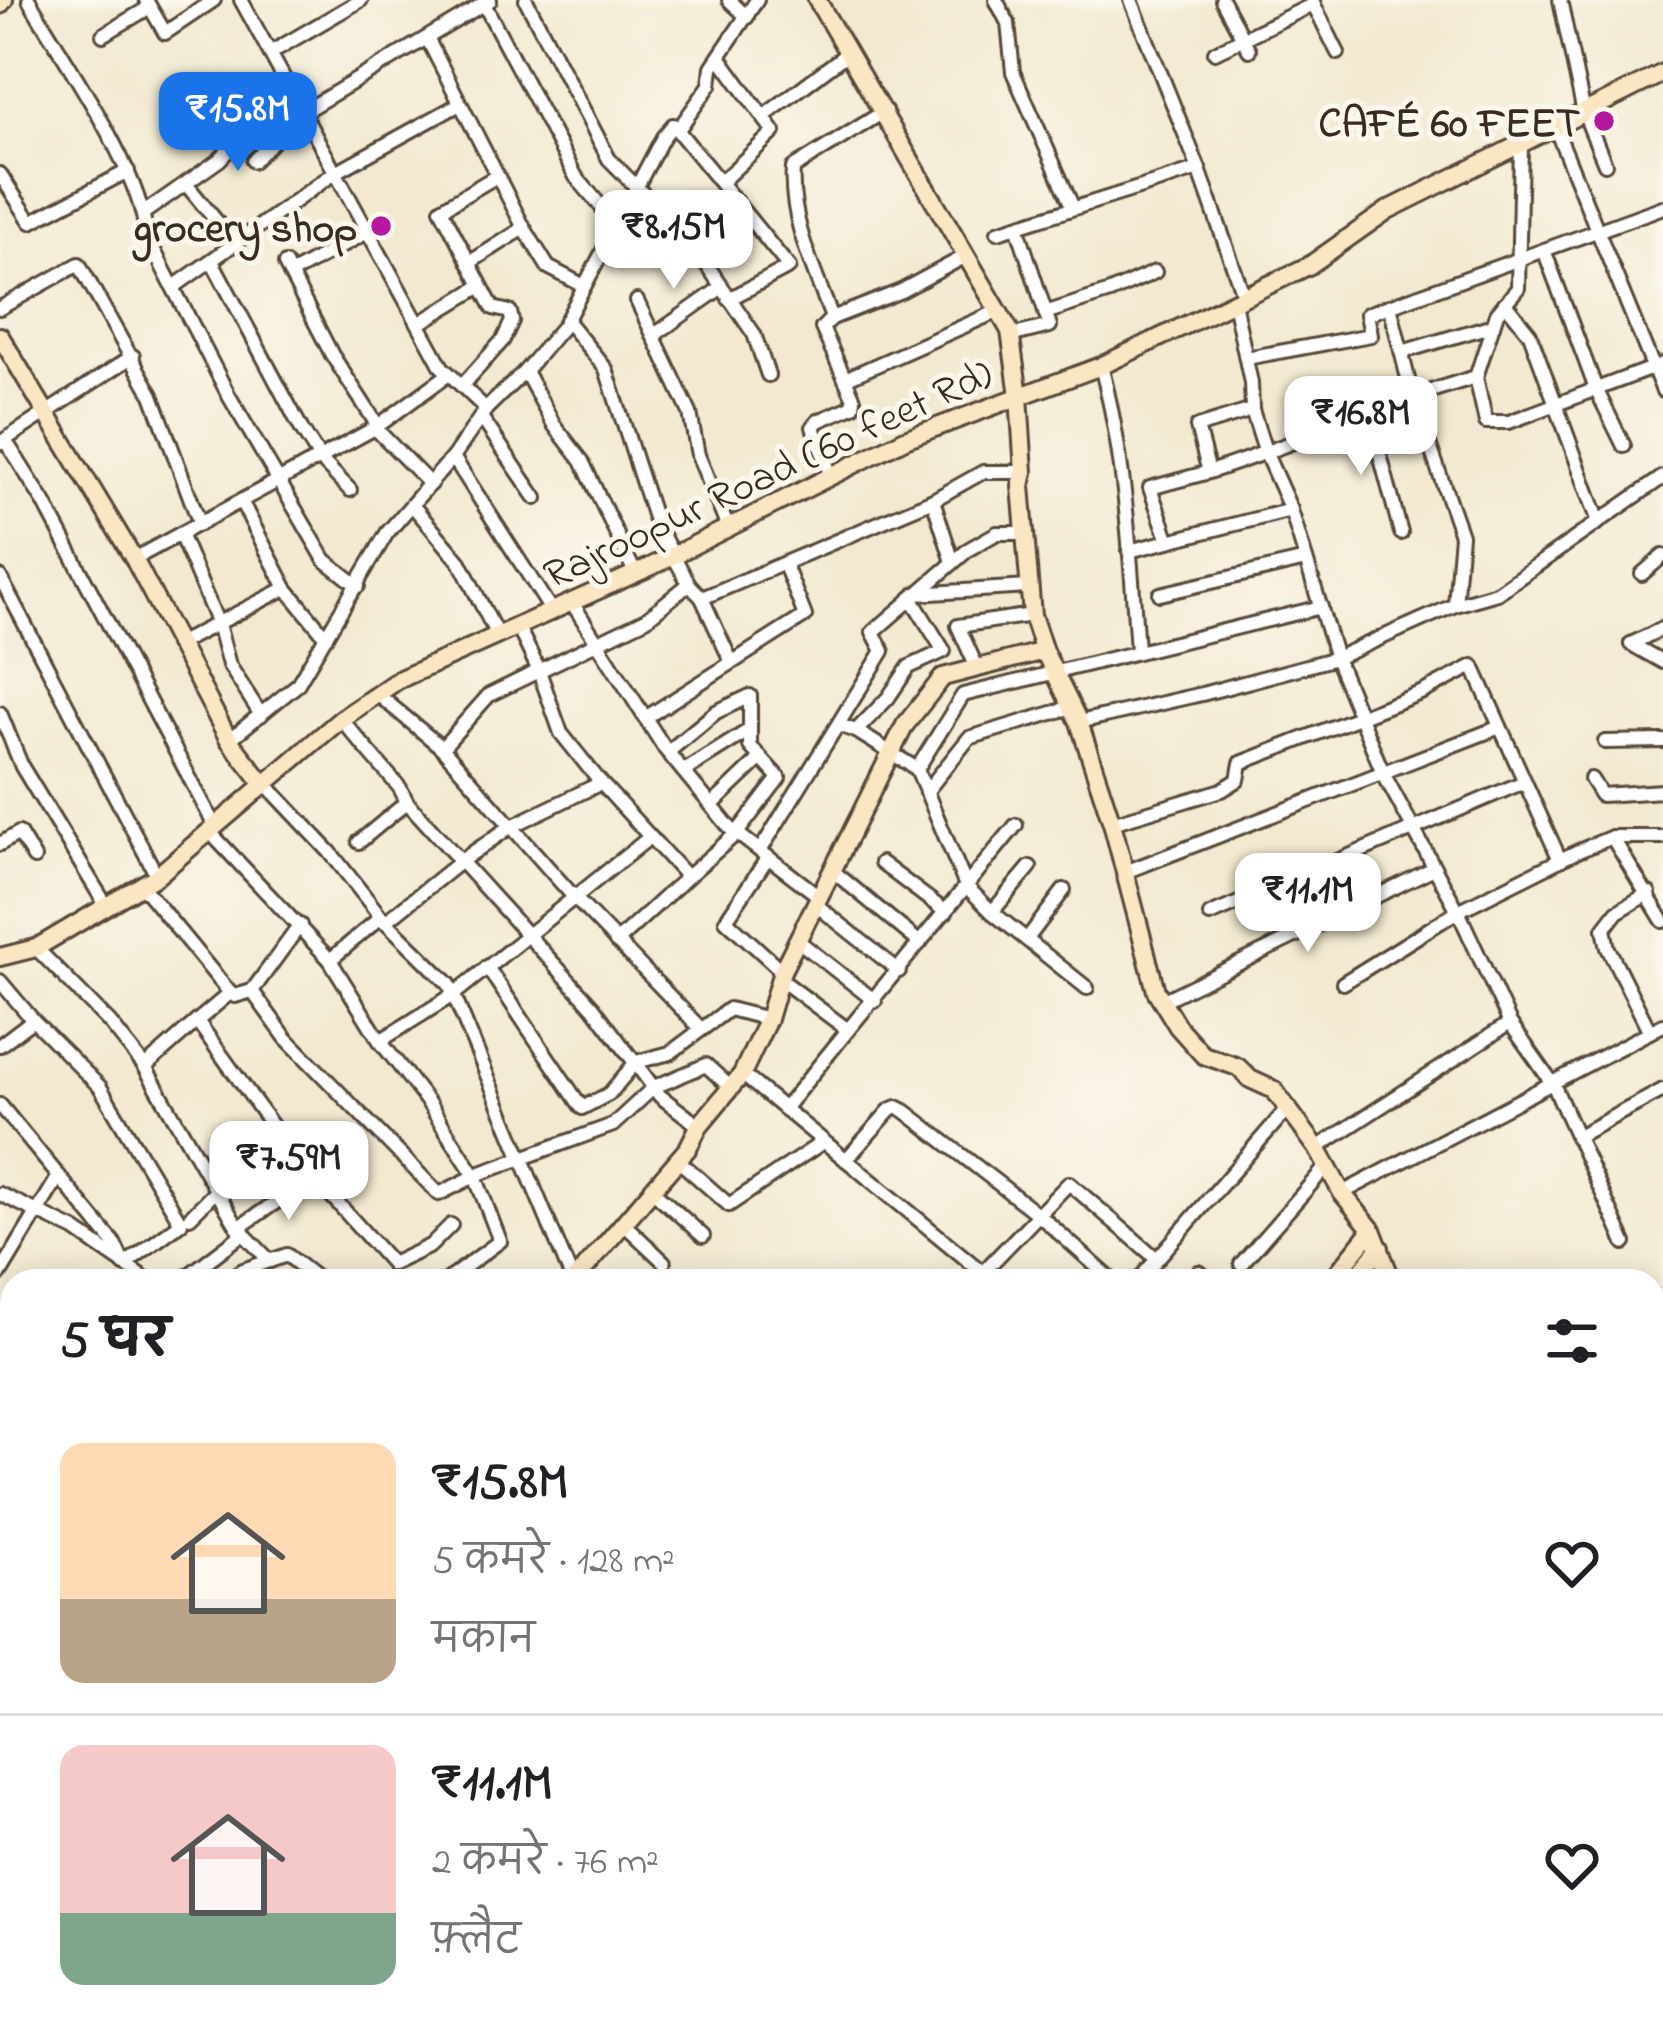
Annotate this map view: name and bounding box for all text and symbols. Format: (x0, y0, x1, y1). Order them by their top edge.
pin: ₹15.8M (140, 72, 336, 174)
text: ₹15.8M (186, 82, 290, 139)
place label: CAFÉ 60 FEET (1319, 95, 1580, 156)
marker: CAFÉ 60 FEET (1591, 108, 1617, 134)
pin: ₹8.15M (576, 190, 772, 292)
place label: grocery shop (132, 200, 357, 262)
text: ₹8.15M (622, 200, 726, 257)
marker: grocery shop (368, 213, 394, 239)
street label: Rajroopur Road (60 feet Rd) (535, 345, 1003, 607)
pin: ₹16.8M (1263, 376, 1459, 478)
text: ₹16.8M (1311, 386, 1411, 443)
pin: ₹11.1M (1210, 853, 1406, 955)
text: ₹11.1M (1262, 863, 1354, 920)
pin: ₹7.59M (191, 1121, 387, 1223)
text: ₹7.59M (236, 1131, 342, 1188)
text: 5 घर (60, 1305, 170, 1380)
icon: filters (1539, 1308, 1605, 1374)
text: ₹15.8M (432, 1447, 568, 1522)
icon: home (156, 1491, 300, 1635)
icon: heart (1539, 1530, 1605, 1596)
text: 5 कमरे · 128 m² (432, 1534, 675, 1591)
text: मकान (432, 1613, 535, 1670)
text: ₹11.1M (432, 1748, 553, 1823)
icon: home (156, 1793, 300, 1937)
icon: heart (1539, 1832, 1605, 1898)
text: 2 कमरे · 76 m² (432, 1835, 659, 1892)
text: फ़्लैट (432, 1914, 521, 1971)

